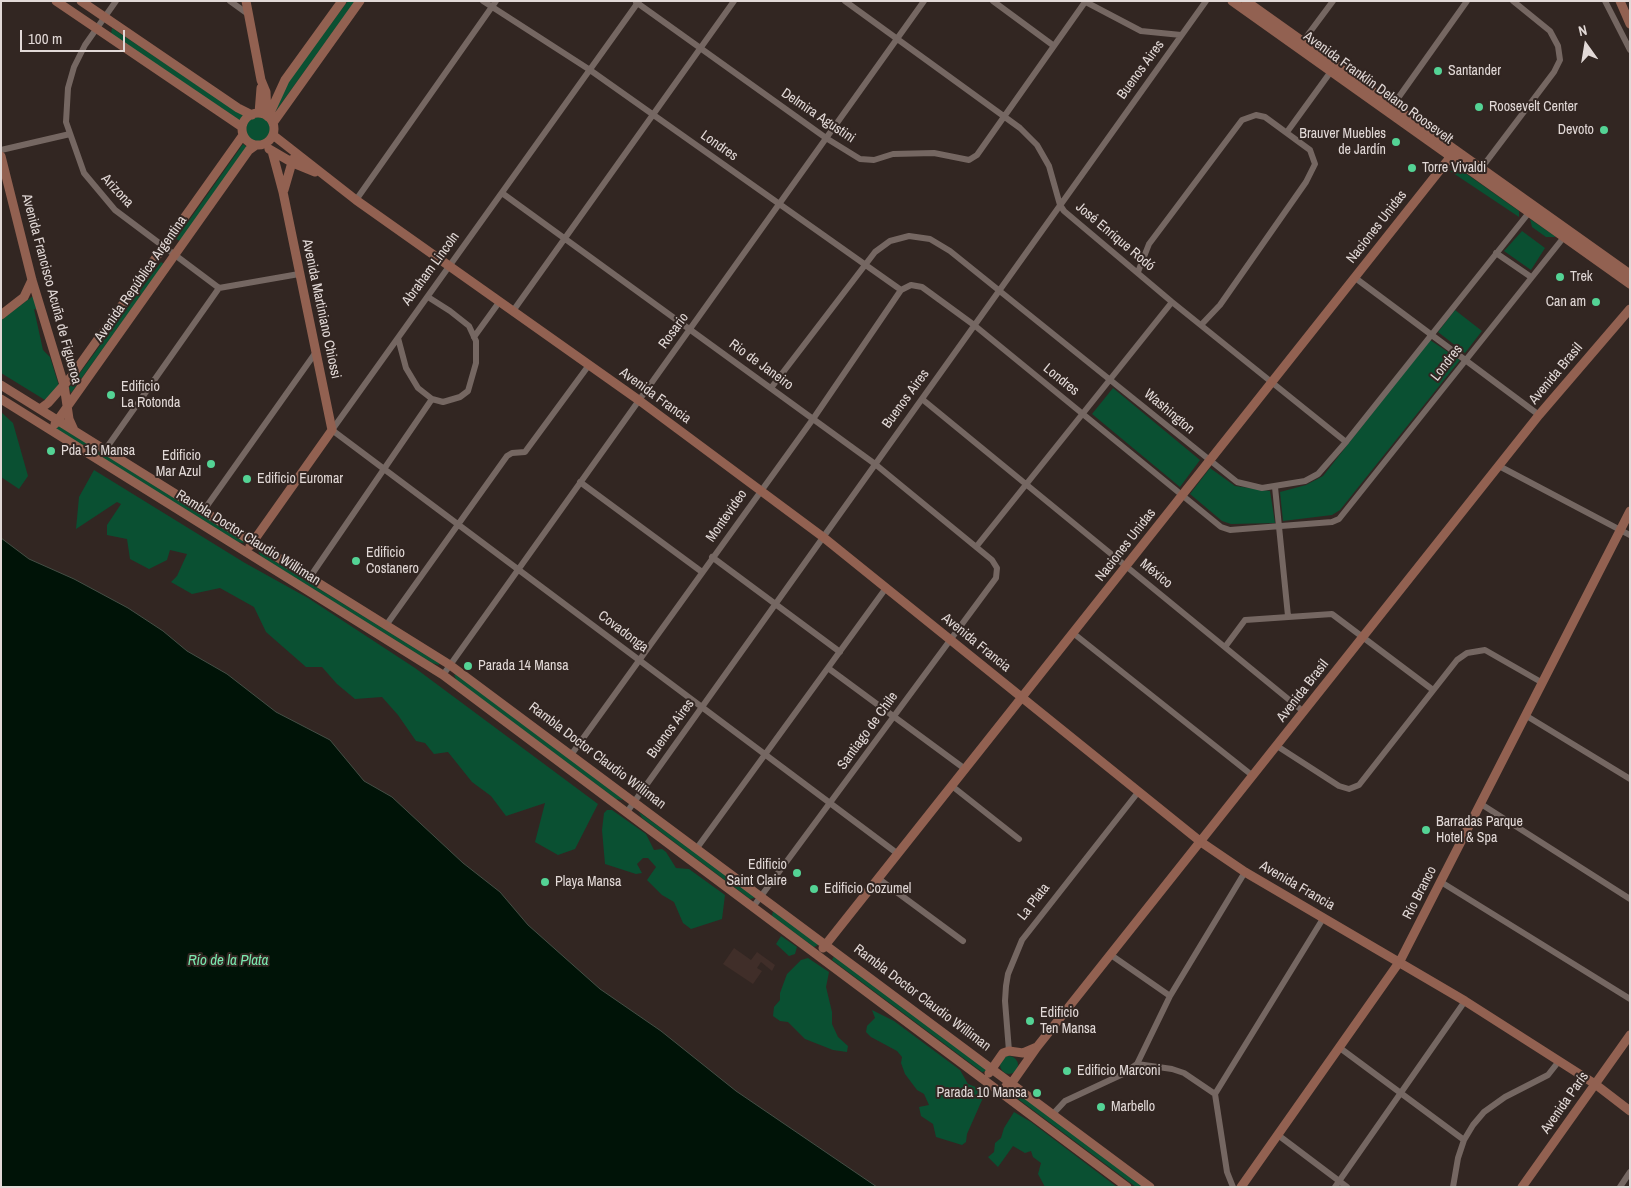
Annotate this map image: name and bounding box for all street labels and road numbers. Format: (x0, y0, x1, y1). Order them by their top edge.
street label: Avenida Franklin Delano Roosevelt (1300, 28, 1456, 148)
street label: Buenos Aires (1114, 37, 1168, 103)
street label: Delmira Agustini (778, 85, 858, 147)
street label: Londres (697, 127, 741, 165)
street label: Arizona (97, 171, 137, 211)
street label: Naciones Unidas (1343, 187, 1411, 267)
street label: Avenida Francisco Acuña de Figueroa (17, 192, 85, 386)
street label: José Enrique Rodó (1072, 199, 1158, 275)
street label: Avenida República Argentina (91, 213, 191, 345)
street label: Abraham Lincoln (399, 229, 463, 309)
street label: Avenida Martiniano Chiossi (298, 238, 344, 380)
street label: Rosario (655, 310, 693, 352)
street label: Rio de Janeiro (726, 336, 796, 394)
street label: Avenida Brasil (1526, 340, 1586, 408)
street label: Londres (1428, 341, 1466, 385)
street label: Londres (1040, 360, 1082, 400)
street label: Avenida Francia (616, 365, 694, 427)
street label: Buenos Aires (879, 366, 933, 432)
street label: Washington (1140, 386, 1198, 438)
street label: Rambla Doctor Claudio Williman (173, 487, 323, 589)
street label: Montevideo (703, 487, 751, 545)
street label: Naciones Unidas (1092, 505, 1160, 585)
street label: México (1136, 556, 1176, 592)
street label: Covadonga (594, 608, 652, 656)
street label: Avenida Francia (938, 610, 1014, 676)
street label: Avenida Brasil (1273, 656, 1333, 726)
street label: Santiago de Chile (834, 689, 902, 773)
street label: Buenos Aires (644, 696, 698, 762)
street label: Rambla Doctor Claudio Williman (525, 699, 669, 813)
street label: Avenida Francia (1256, 858, 1338, 914)
street label: Río Branco (1399, 864, 1441, 922)
street label: La Plata (1014, 880, 1054, 924)
street label: Rambla Doctor Claudio Williman (850, 941, 994, 1055)
street label: Avenida París (1537, 1069, 1593, 1137)

